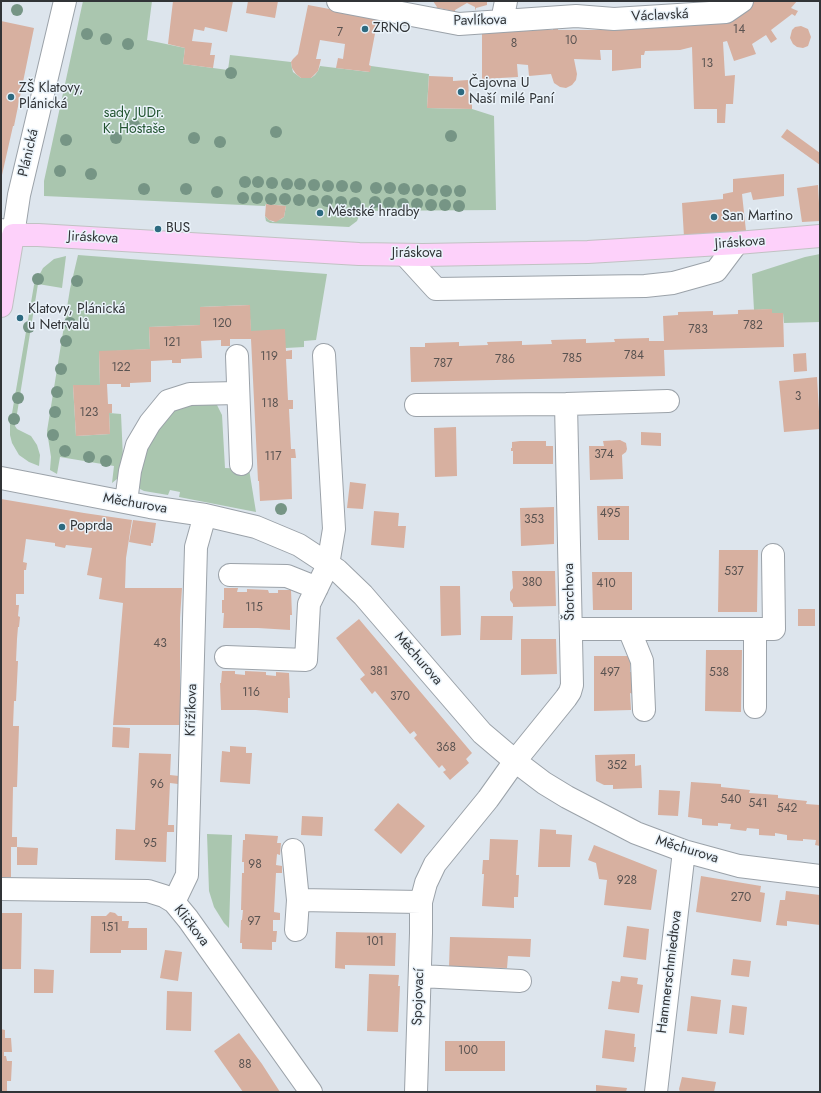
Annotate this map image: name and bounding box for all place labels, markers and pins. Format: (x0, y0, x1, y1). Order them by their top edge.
place label: ZRNO (373, 21, 410, 37)
marker: ZRNO (360, 24, 370, 34)
place label: Čajovna U Naší milé Paní (469, 76, 554, 108)
place label: ZŠ Klatovy, Plánická (19, 81, 83, 114)
marker: Čajovna U Naší milé Paní (456, 87, 466, 97)
marker: ZŠ Klatovy, Plánická (6, 92, 16, 102)
place label: Městské hradby (328, 205, 419, 221)
marker: Městské hradby (315, 208, 325, 218)
place label: San Martino (722, 209, 793, 225)
marker: San Martino (709, 212, 719, 222)
place label: BUS (166, 221, 190, 237)
marker: BUS (153, 224, 163, 234)
place label: Klatovy, Plánická u Netrvalů (28, 302, 125, 334)
marker: Klatovy, Plánická u Netrvalů (15, 313, 25, 323)
place label: Poprda (70, 519, 112, 535)
marker: Poprda (57, 522, 67, 532)

